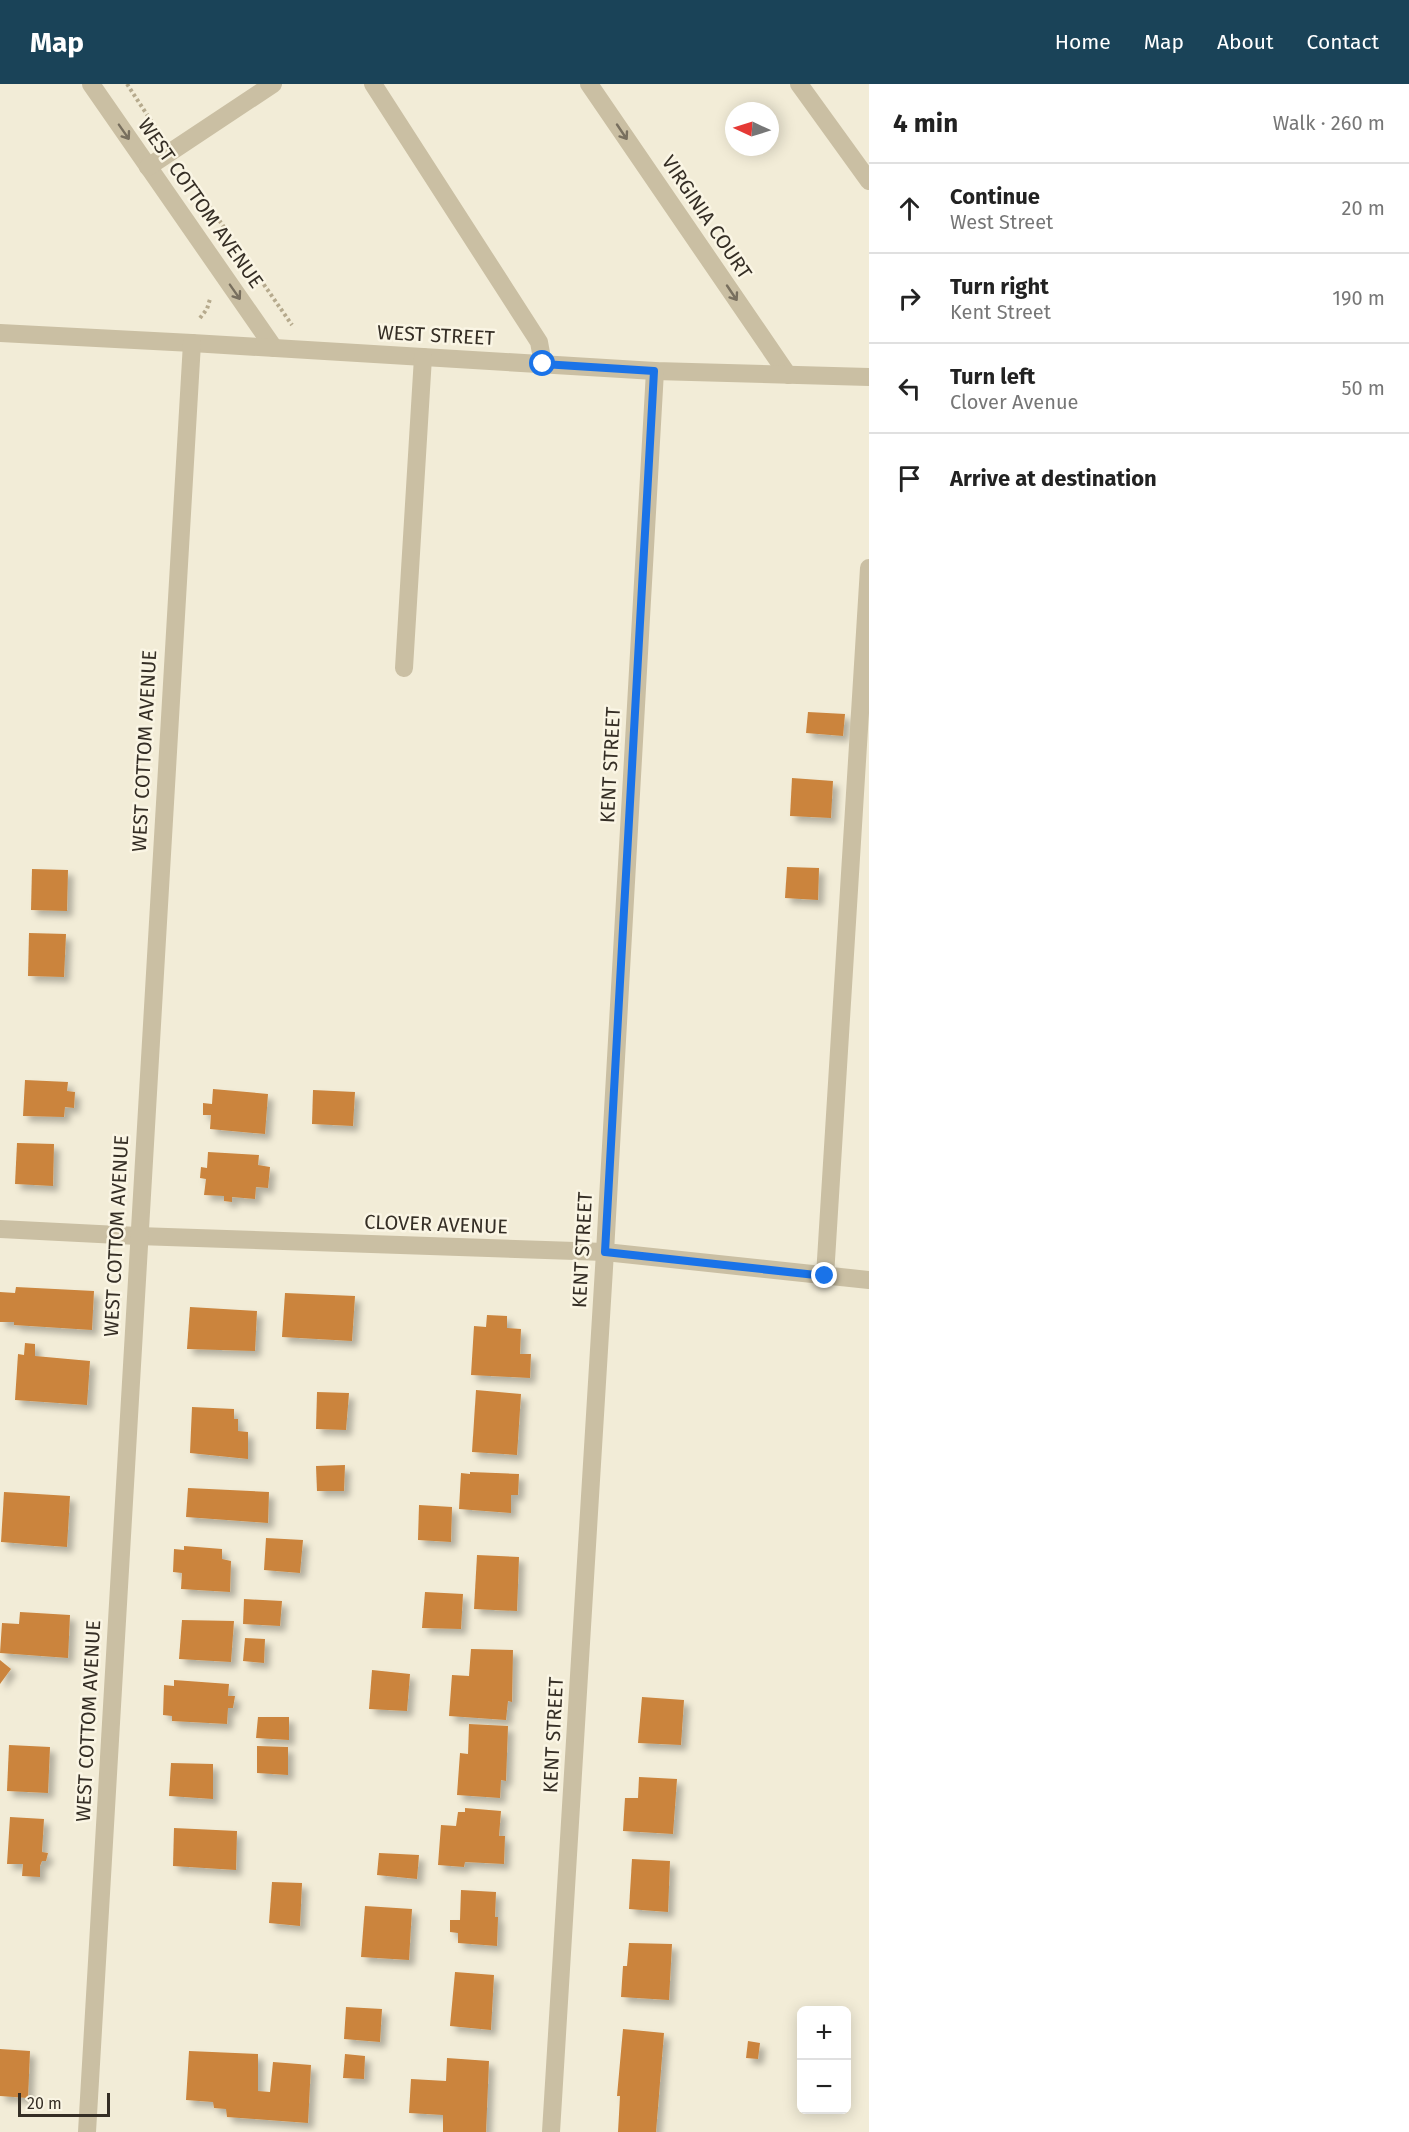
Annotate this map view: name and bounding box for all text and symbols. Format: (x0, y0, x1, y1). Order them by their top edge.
text: Map (30, 26, 84, 59)
text: Home (1055, 29, 1111, 55)
text: Map (1144, 29, 1184, 55)
text: About (1217, 29, 1274, 55)
text: Contact (1307, 29, 1379, 55)
north arrow (725, 102, 779, 156)
text: 4 min (893, 108, 958, 139)
text: Walk · 260 m (1273, 111, 1385, 135)
street label: WEST COTTOM AVENUE (133, 113, 269, 293)
one-way arrow (118, 123, 130, 140)
one-way arrow (616, 124, 628, 140)
street label: VIRGINIA COURT (657, 151, 757, 284)
text: Continue (950, 183, 1040, 210)
icon: ahead (893, 192, 926, 225)
text: 20 m (1342, 196, 1385, 220)
text: West Street (950, 210, 1053, 234)
text: Turn right (950, 273, 1049, 300)
icon: right (893, 282, 926, 315)
one-way arrow (229, 284, 241, 300)
one-way arrow (726, 285, 738, 301)
text: 190 m (1332, 286, 1385, 310)
text: Kent Street (950, 300, 1051, 324)
street label: WEST STREET (377, 320, 496, 350)
route start (529, 350, 555, 376)
text: Turn left (950, 363, 1035, 390)
icon: left (893, 372, 926, 405)
text: 50 m (1341, 376, 1385, 400)
text: Clover Avenue (950, 390, 1078, 414)
icon: arrive (893, 462, 926, 495)
text: Arrive at destination (950, 465, 1157, 492)
street label: WEST COTTOM AVENUE (127, 649, 161, 853)
street label: KENT STREET (595, 706, 625, 824)
street label: WEST COTTOM AVENUE (99, 1134, 133, 1338)
street label: KENT STREET (567, 1191, 597, 1309)
street label: CLOVER AVENUE (364, 1209, 508, 1239)
route end (811, 1262, 837, 1288)
street label: WEST COTTOM AVENUE (71, 1619, 105, 1823)
street label: KENT STREET (538, 1676, 568, 1794)
map controls (797, 2006, 851, 2114)
button: + (797, 2006, 851, 2060)
button: − (797, 2060, 851, 2114)
scale bar (18, 2090, 110, 2118)
text: 20 m (27, 2094, 62, 2113)

